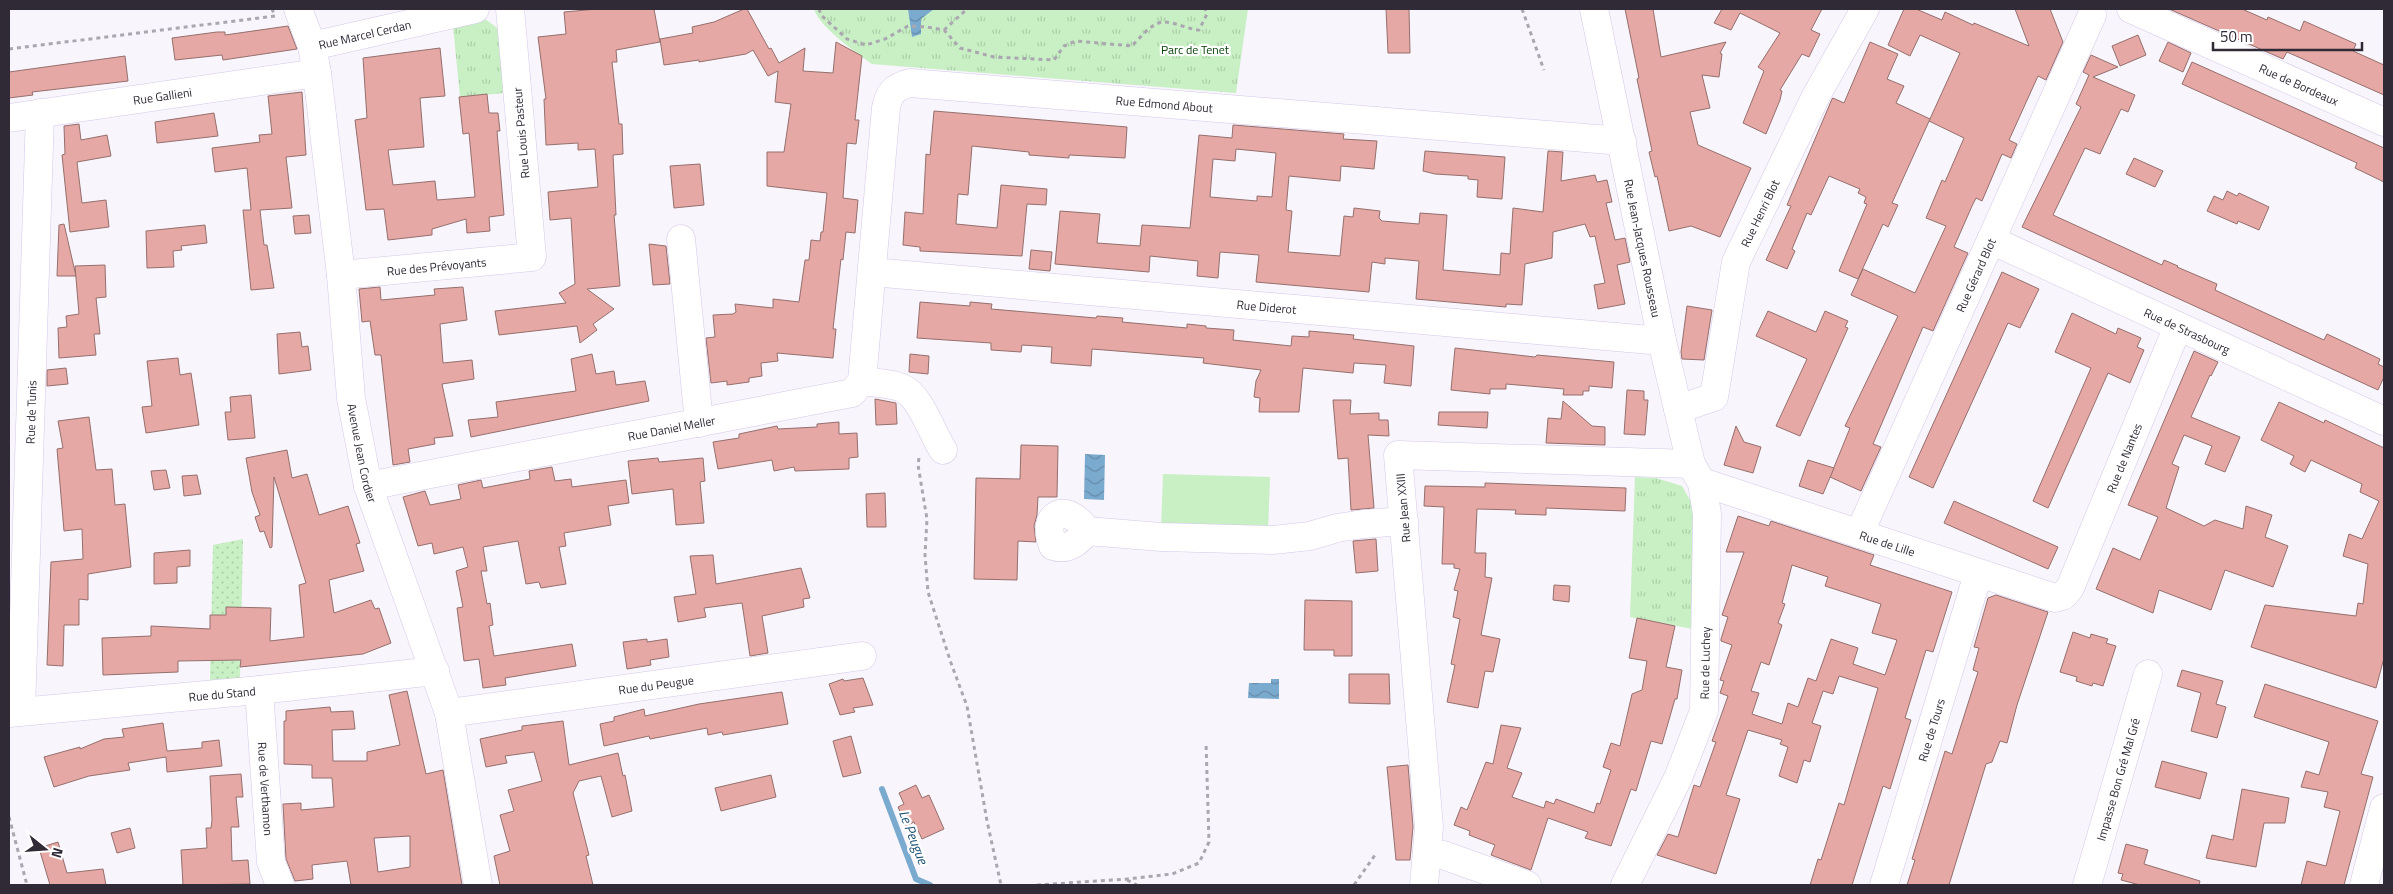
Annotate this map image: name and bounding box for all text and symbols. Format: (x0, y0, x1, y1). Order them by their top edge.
street label: Rue Marcel Cerdan (316, 14, 413, 54)
scale bar (2213, 20, 2362, 52)
text: 50 m (2220, 25, 2253, 48)
park label: Parc de Tenet (1161, 40, 1230, 59)
street label: Rue de Bordeaux (2256, 58, 2342, 110)
street label: Rue Gallieni (132, 82, 193, 109)
street label: Rue Louis Pasteur (508, 87, 534, 179)
street label: Rue Edmond About (1115, 90, 1214, 117)
street label: Rue Henri Blot (1735, 175, 1784, 250)
street label: Rue Jean-Jacques Rousseau (1620, 177, 1666, 319)
street label: Rue Gérard Blot (1950, 234, 2001, 315)
street label: Rue des Prévoyants (386, 252, 488, 280)
street label: Rue Diderot (1236, 294, 1298, 319)
street label: Rue de Strasbourg (2141, 302, 2233, 358)
street label: Rue de Tunis (20, 380, 41, 444)
street label: Avenue Jean Cordier (343, 402, 383, 505)
street label: Rue Daniel Meller (626, 410, 717, 445)
street label: Rue de Nantes (2101, 420, 2147, 496)
street label: Rue Jean XXIII (1391, 473, 1415, 543)
street label: Rue de Lille (1857, 525, 1918, 561)
street label: Rue de Luchey (1695, 626, 1715, 700)
street label: Rue du Peugue (617, 670, 695, 699)
street label: Rue du Stand (188, 681, 256, 706)
street label: Rue de Tours (1912, 696, 1950, 764)
street label: Impasse Bon Gré Mal Gré (2091, 716, 2144, 843)
street label: Rue de Verthamon (253, 741, 279, 836)
water label: Le Peugue (894, 807, 934, 869)
north arrow (20, 824, 70, 874)
text: N (46, 845, 69, 861)

